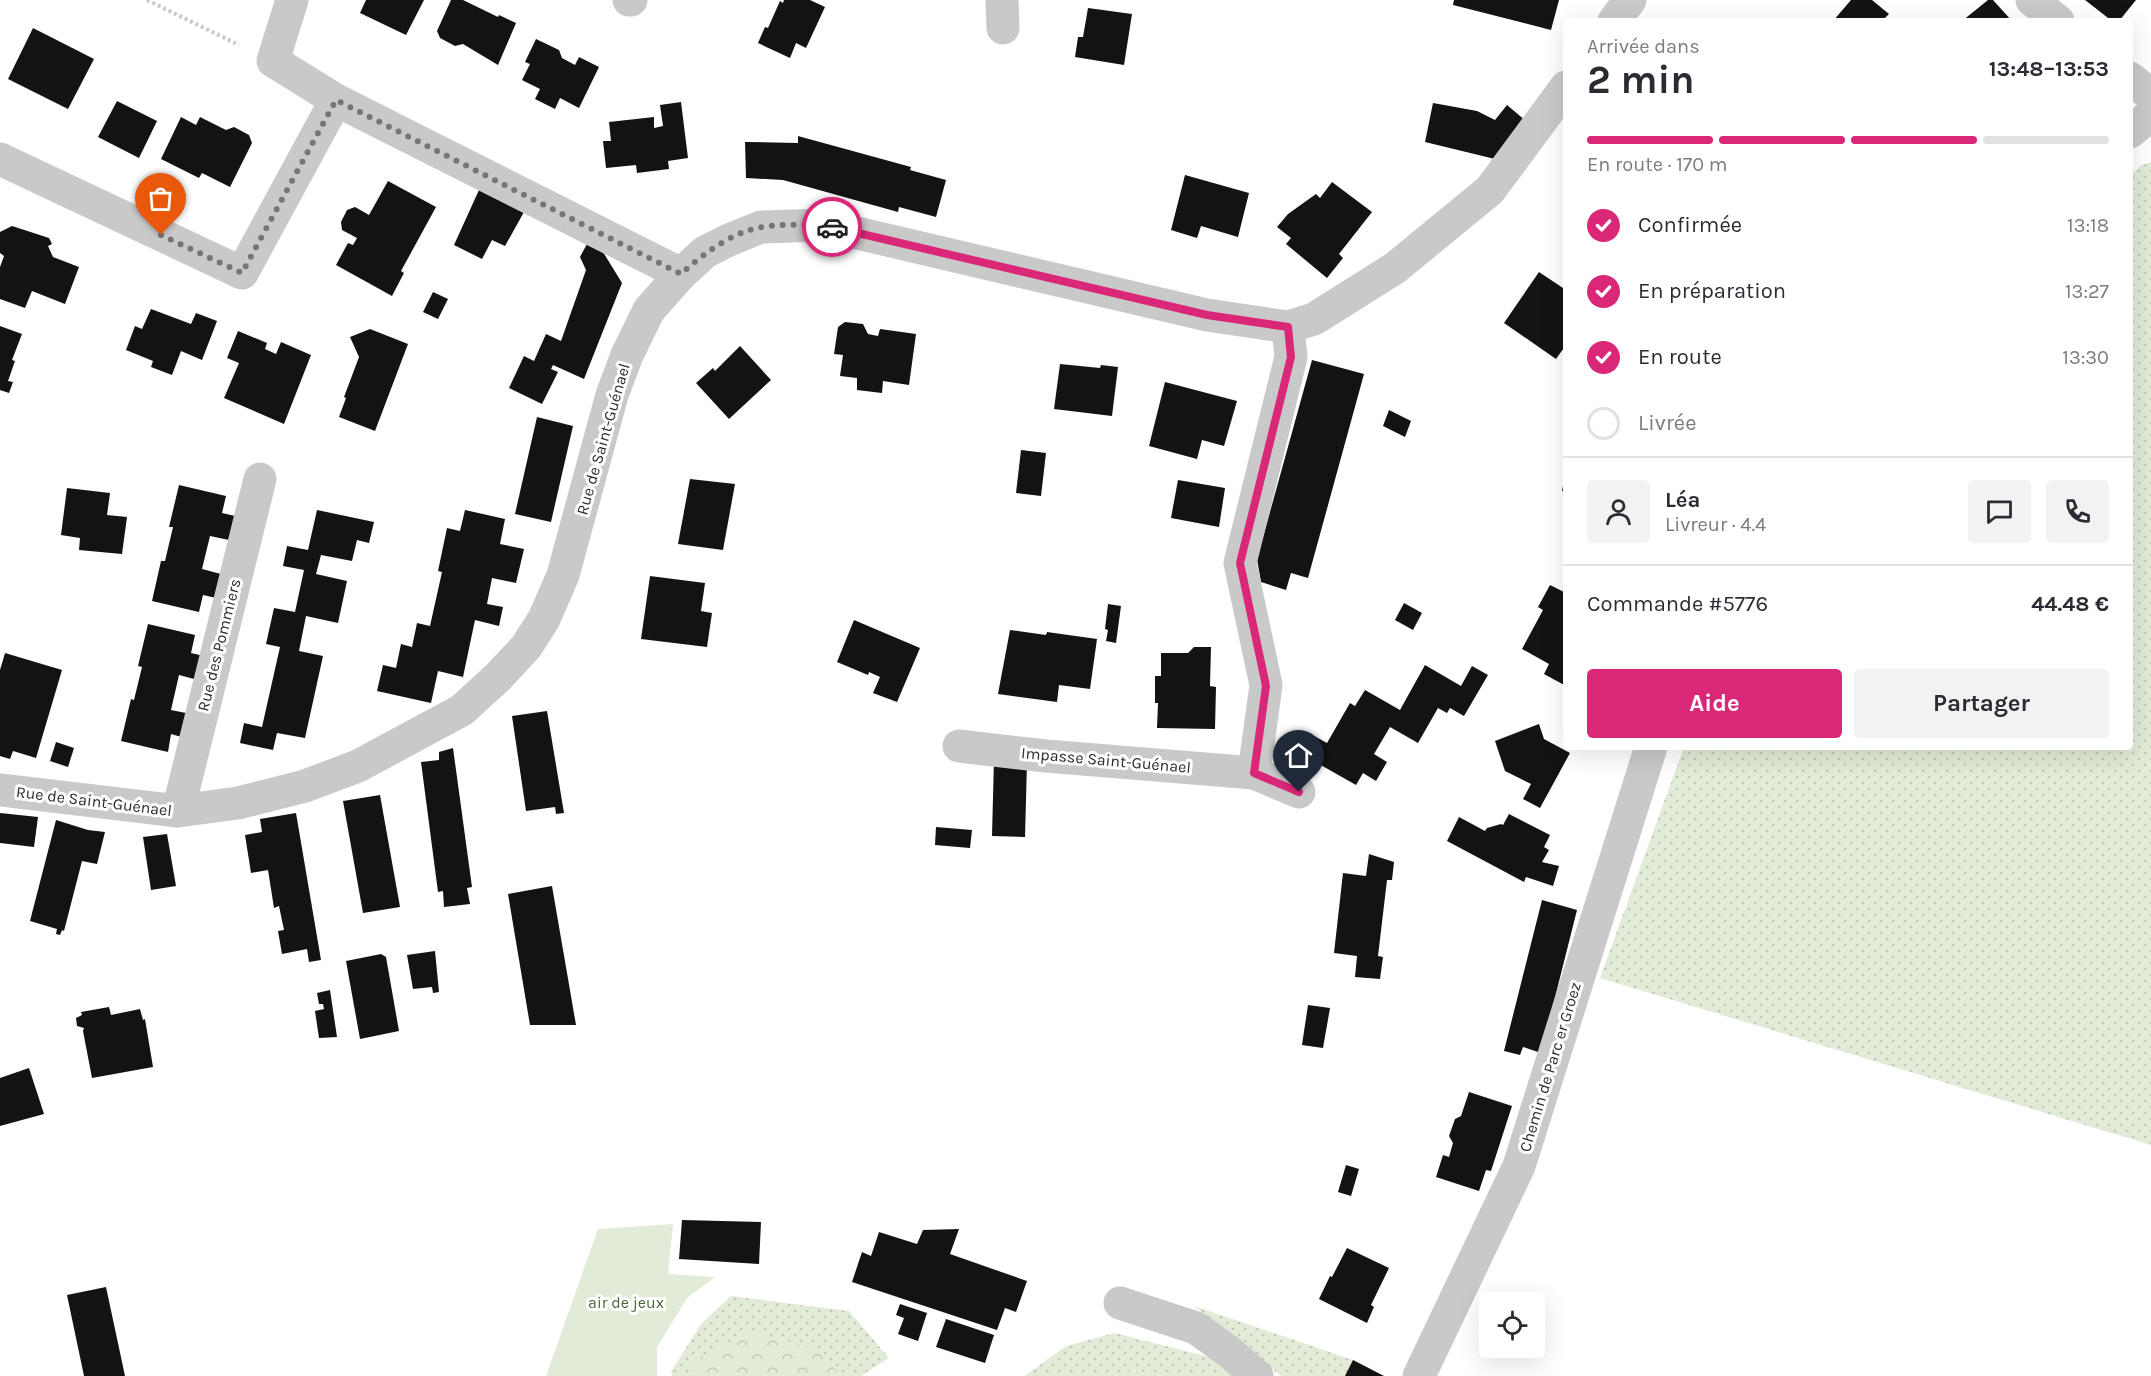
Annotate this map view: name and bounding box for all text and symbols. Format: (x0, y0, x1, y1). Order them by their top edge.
text: Arrivée dans (1587, 35, 1700, 58)
text: 13:48–13:53 (1989, 56, 2109, 82)
text: 2 min (1587, 57, 1695, 103)
text: En route · 170 m (1587, 153, 1728, 176)
pin (135, 173, 186, 235)
icon: bag (144, 182, 177, 215)
courier (802, 197, 862, 257)
icon: check (1587, 209, 1620, 242)
icon: car (816, 211, 849, 244)
text: Confirmée (1638, 212, 1742, 238)
text: 13:18 (2067, 214, 2109, 237)
icon: check (1587, 275, 1620, 308)
text: En préparation (1638, 278, 1786, 304)
text: 13:27 (2065, 280, 2109, 303)
icon: check (1587, 341, 1620, 374)
text: En route (1638, 344, 1722, 370)
text: 13:30 (2062, 346, 2109, 369)
street label: Rue de Saint-Guénael (572, 361, 634, 517)
text: Livrée (1638, 410, 1696, 436)
button: person (1587, 480, 1650, 543)
button: chat (1968, 480, 2031, 543)
button: phone (2046, 480, 2109, 543)
text: Léa (1665, 487, 1700, 513)
text: Livreur · 4.4 (1665, 513, 1766, 536)
street label: Rue des Pommiers (193, 577, 245, 713)
text: Commande #5776 (1587, 591, 1768, 617)
text: 44.48 € (2031, 591, 2109, 617)
button: Aide (1587, 669, 1842, 738)
button: Partager (1854, 669, 2109, 738)
pin (1273, 730, 1324, 792)
icon: home (1282, 739, 1315, 772)
street label: Impasse Saint-Guénael (1020, 743, 1192, 777)
street label: Rue de Saint-Guénael (15, 782, 173, 820)
street label: Chemin de Parc er Groez (1515, 980, 1585, 1154)
map controls (1479, 1292, 1545, 1358)
button: locate (1479, 1292, 1545, 1358)
park label: air de jeux (588, 1293, 664, 1312)

